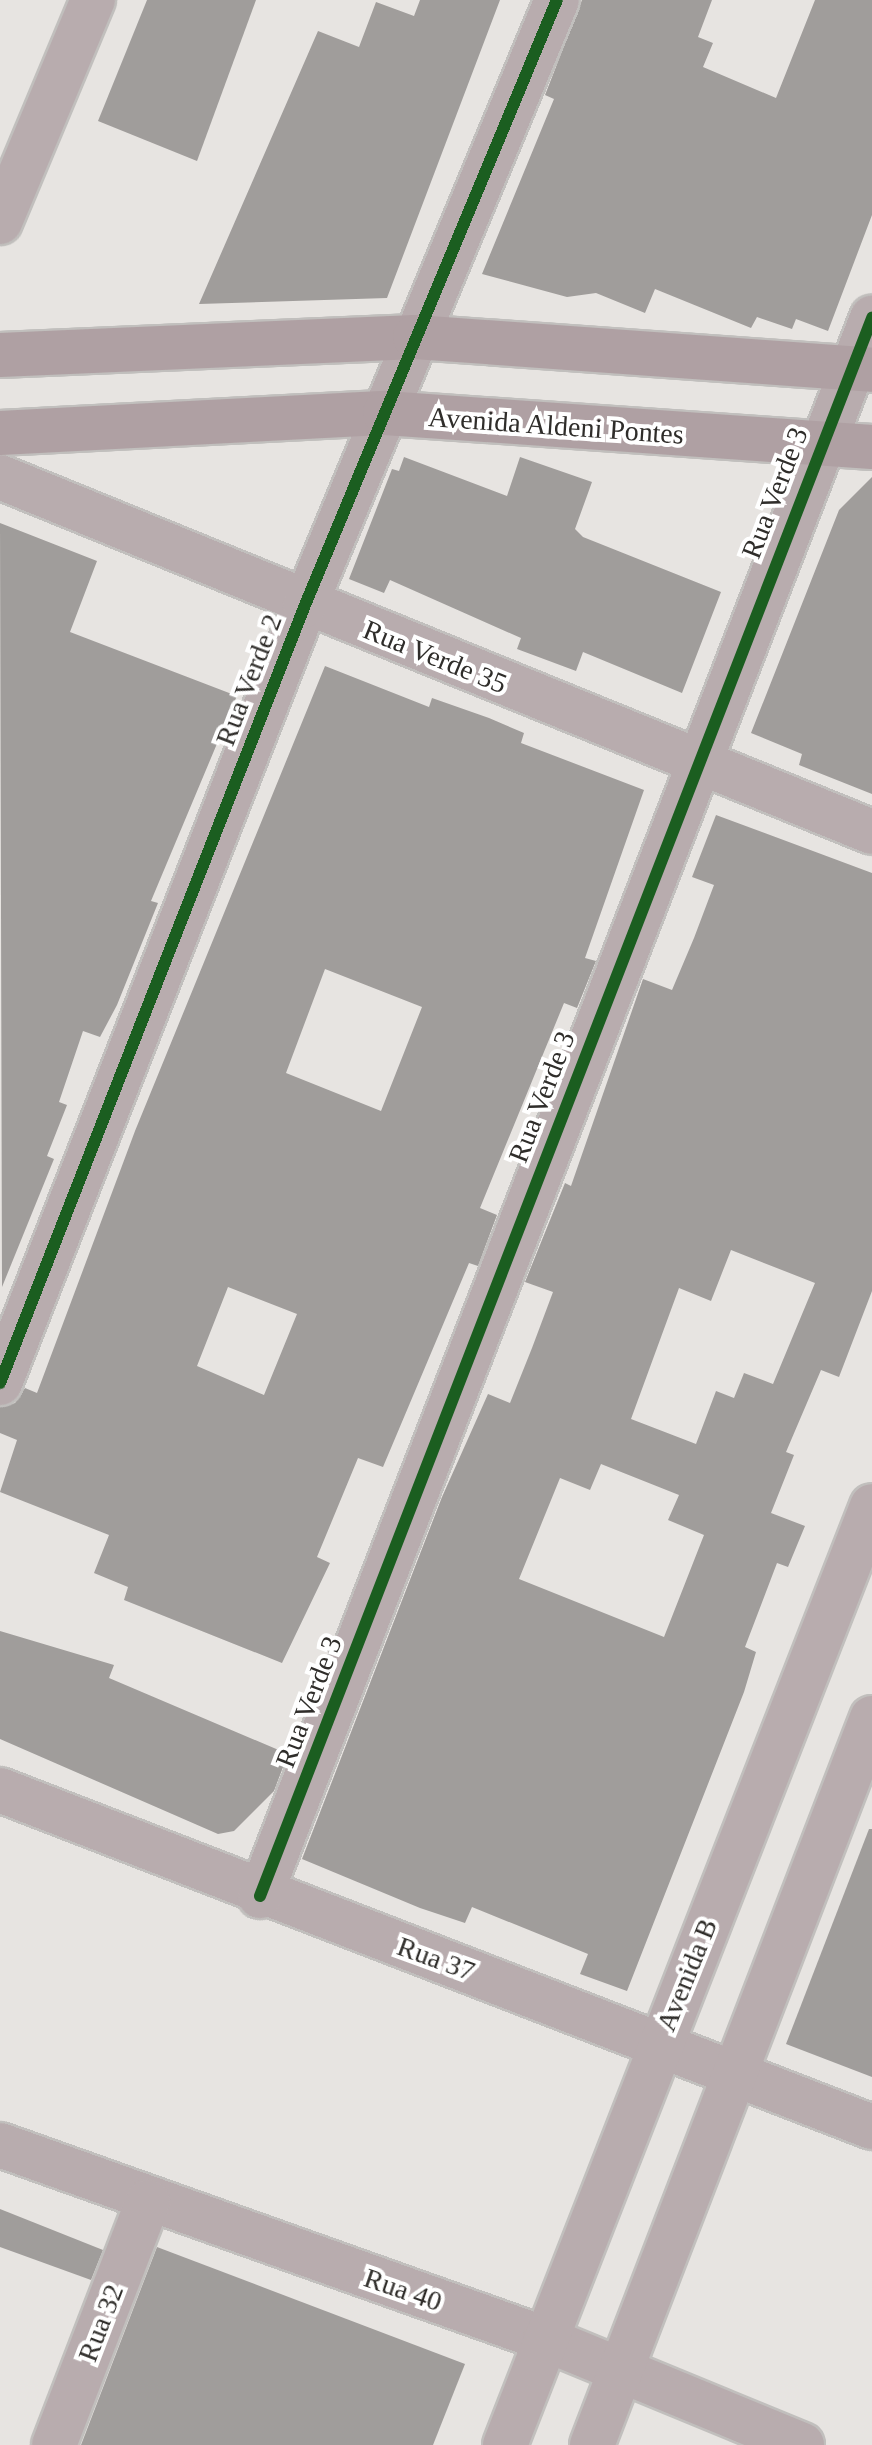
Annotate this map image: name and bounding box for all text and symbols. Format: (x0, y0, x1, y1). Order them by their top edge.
street label: Avenida Aldeni Pontes (426, 400, 686, 452)
street label: Rua Verde 3 (735, 422, 815, 564)
street label: Rua Verde 2 (209, 609, 289, 751)
street label: Rua Verde 35 (358, 613, 512, 701)
street label: Rua Verde 3 (502, 1026, 582, 1168)
street label: Rua Verde 3 (269, 1631, 349, 1773)
street label: Avenida B (649, 1914, 725, 2036)
street label: Rua 37 (393, 1930, 479, 1988)
street label: Rua 40 (360, 2261, 446, 2319)
street label: Rua 32 (71, 2280, 131, 2366)

